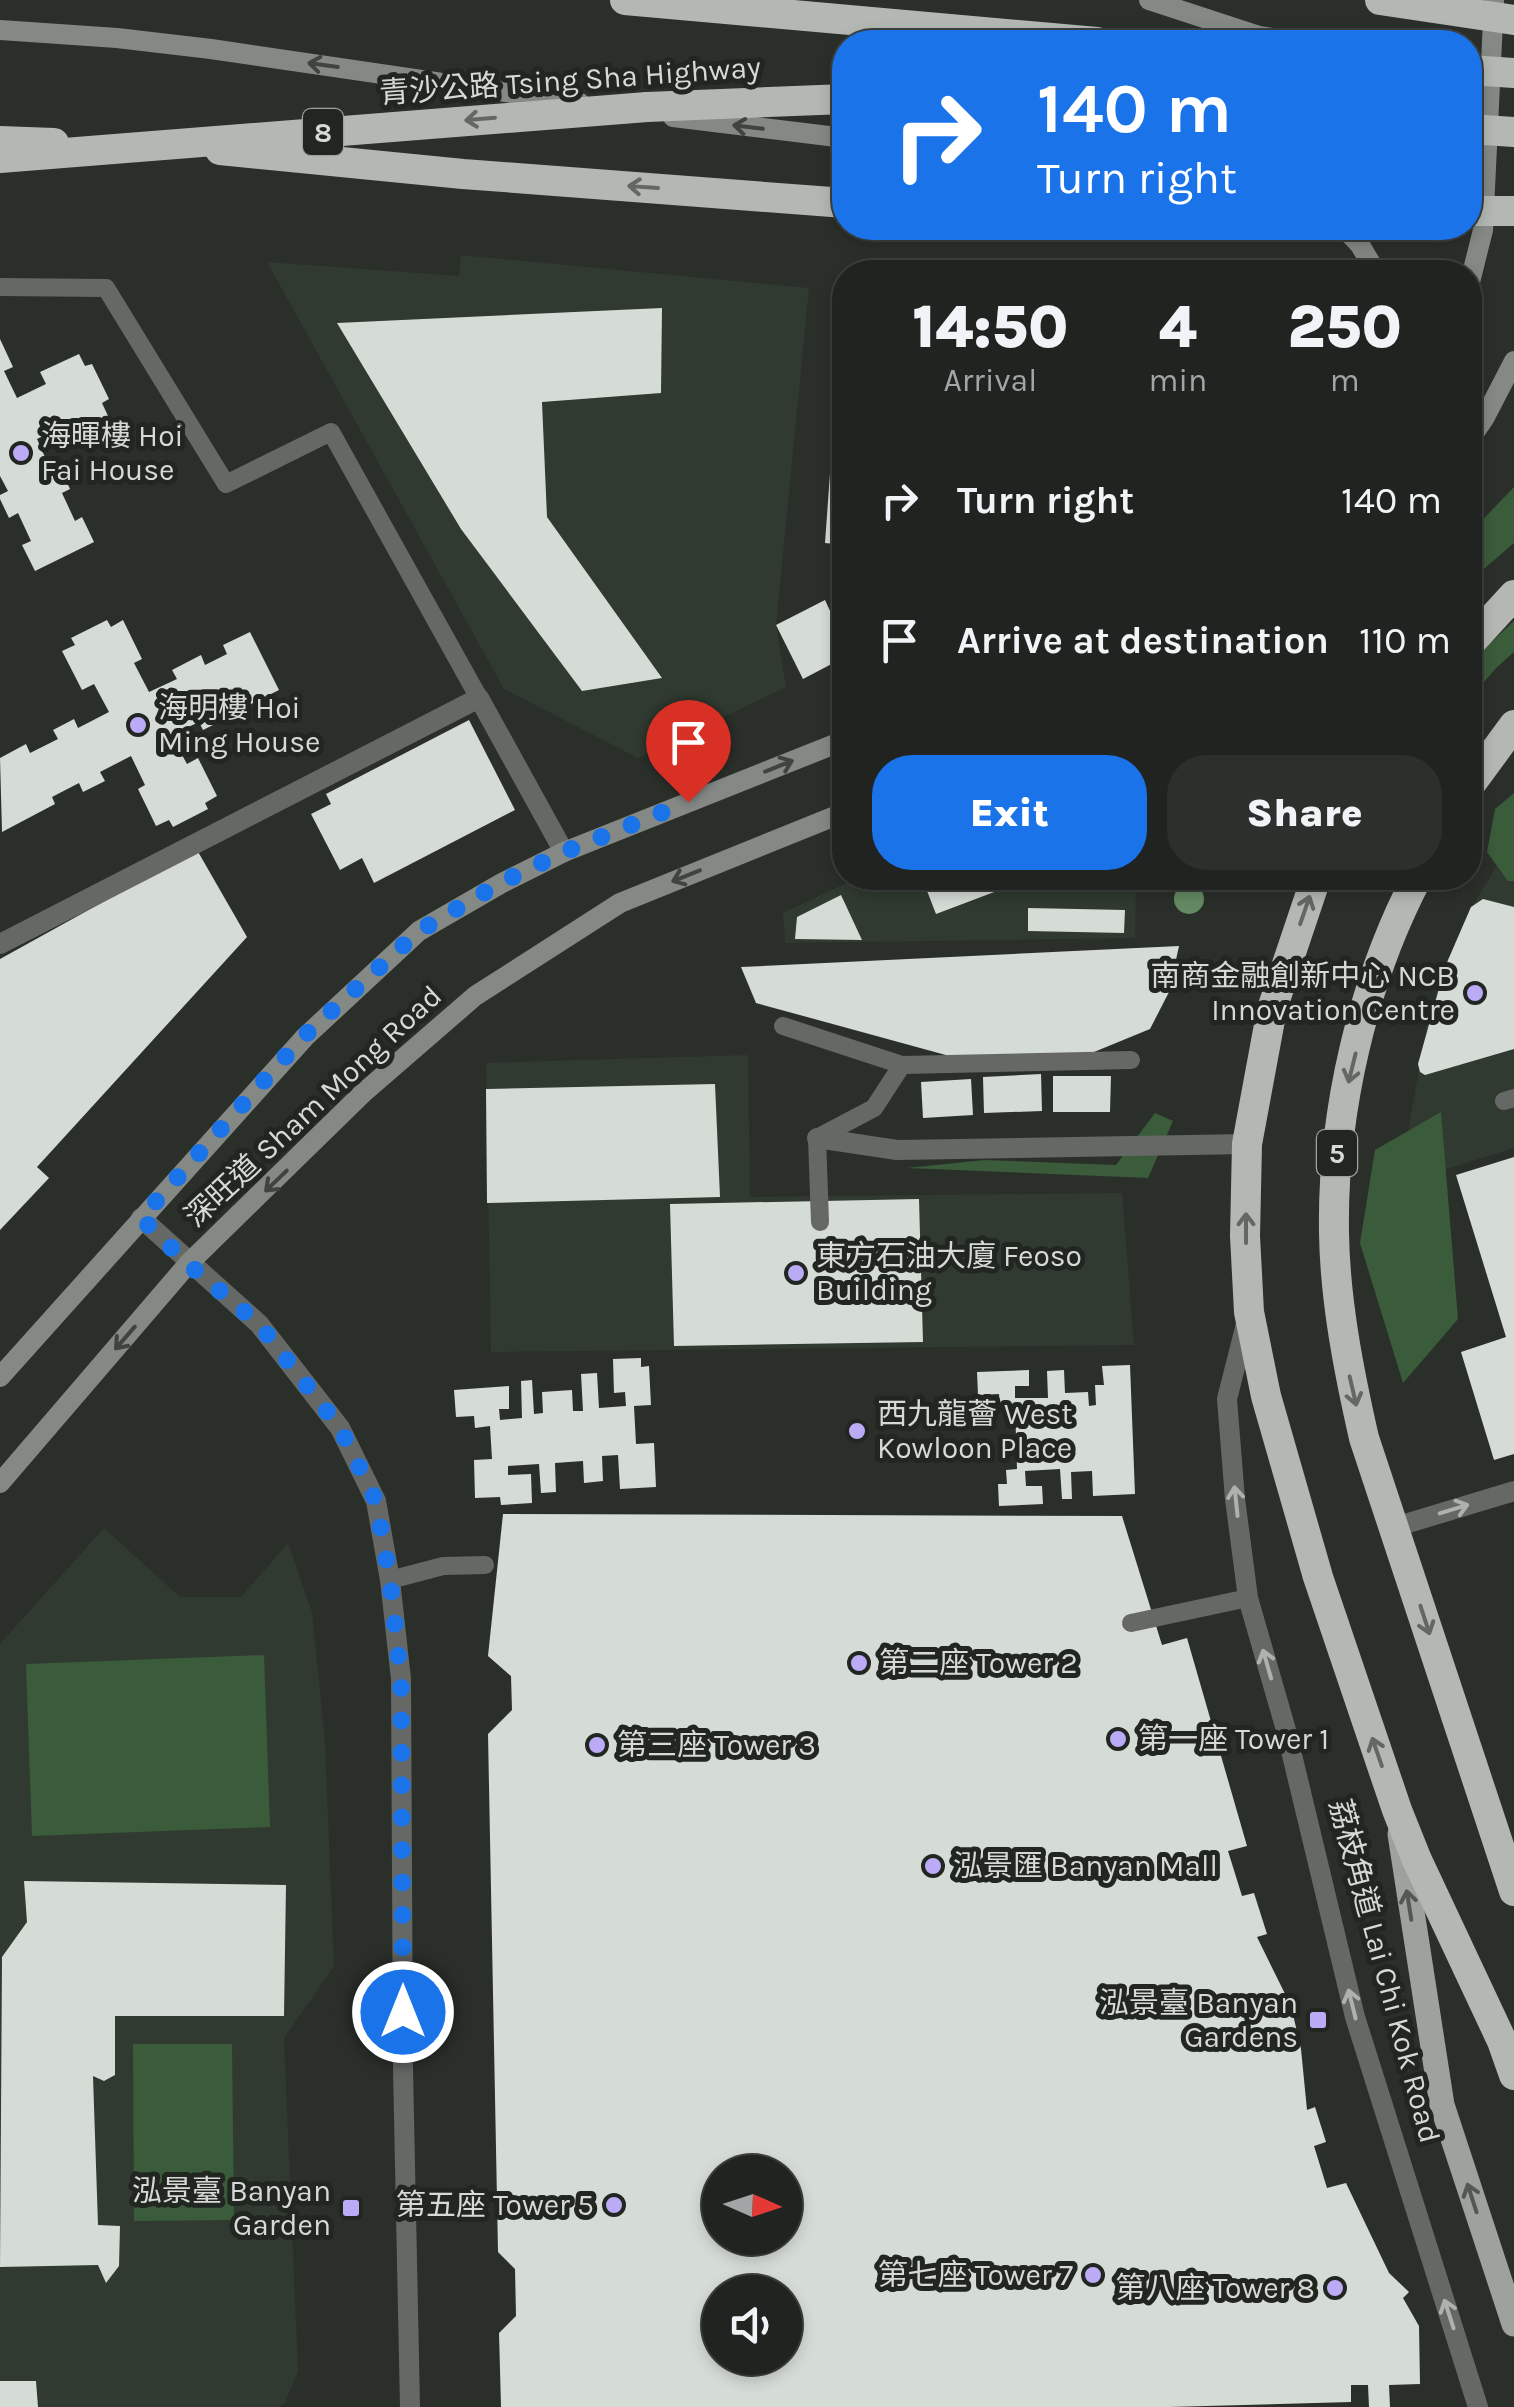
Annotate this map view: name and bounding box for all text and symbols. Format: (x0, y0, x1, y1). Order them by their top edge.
street label: 青沙公路 Tsing Sha Highway (378, 49, 762, 111)
one-way arrow (307, 56, 339, 74)
text: 140 m (1037, 68, 1232, 150)
icon: right (872, 70, 1002, 200)
road number: 8 (303, 109, 343, 155)
one-way arrow (464, 110, 497, 129)
one-way arrow (733, 117, 765, 136)
text: Turn right (1037, 152, 1237, 204)
one-way arrow (628, 177, 660, 196)
text: 14:50 (912, 292, 1068, 362)
text: 4 (1159, 292, 1197, 362)
text: 250 (1287, 292, 1402, 362)
text: Arrival (943, 362, 1037, 399)
text: min (1148, 362, 1207, 399)
text: m (1330, 362, 1360, 399)
place label: 海暉樓 Hoi Fai House (41, 418, 184, 488)
marker: 海暉樓 Hoi Fai House (10, 442, 32, 464)
icon: right (872, 473, 927, 528)
text: Turn right (957, 478, 1134, 523)
text: 140 m (1341, 478, 1442, 523)
icon: arrive (872, 613, 927, 668)
text: Arrive at destination (957, 618, 1329, 663)
text: 110 m (1359, 618, 1451, 663)
place label: 海明樓 Hoi Ming House (158, 690, 320, 760)
pin (646, 700, 731, 803)
marker: 海明樓 Hoi Ming House (127, 714, 149, 736)
icon: arrive (661, 715, 716, 770)
one-way arrow (764, 755, 794, 773)
button: Exit (872, 755, 1147, 870)
button: Share (1167, 755, 1442, 870)
one-way arrow (671, 869, 702, 887)
one-way arrow (1298, 894, 1316, 926)
place label: 南商金融創新中心 NCB Innovation Centre (1150, 958, 1455, 1028)
street label: 深旺道 Sham Mong Road (177, 978, 449, 1234)
marker: 南商金融創新中心 NCB Innovation Centre (1464, 982, 1486, 1004)
one-way arrow (1342, 1051, 1360, 1083)
road number: 5 (1317, 1130, 1357, 1176)
one-way arrow (264, 1168, 288, 1192)
one-way arrow (1236, 1212, 1256, 1244)
place label: 東方石油大廈 Feoso Building (816, 1238, 1082, 1308)
marker: 東方石油大廈 Feoso Building (785, 1262, 807, 1284)
one-way arrow (114, 1324, 136, 1350)
one-way arrow (1345, 1374, 1363, 1406)
place label: 西九龍薈 West Kowloon Place (877, 1396, 1072, 1466)
marker: 西九龍薈 West Kowloon Place (846, 1420, 868, 1442)
one-way arrow (1226, 1485, 1245, 1518)
one-way arrow (1438, 1499, 1470, 1517)
one-way arrow (1418, 1603, 1436, 1635)
place label: 第二座 Tower 2 (879, 1645, 1078, 1681)
one-way arrow (1257, 1649, 1275, 1680)
marker: 第二座 Tower 2 (848, 1652, 870, 1674)
place label: 第一座 Tower 1 (1138, 1721, 1329, 1757)
place label: 第三座 Tower 3 (617, 1727, 816, 1763)
marker: 第一座 Tower 1 (1107, 1728, 1129, 1750)
marker: 第三座 Tower 3 (586, 1734, 608, 1756)
one-way arrow (1367, 1736, 1385, 1768)
street label: 荔枝角道 Lai Chi Kok Road (1322, 1795, 1448, 2147)
place label: 泓景匯 Banyan Mall (953, 1848, 1218, 1884)
marker: 泓景匯 Banyan Mall (922, 1855, 944, 1877)
one-way arrow (1400, 1890, 1418, 1922)
position arrow (351, 1960, 455, 2064)
place label: 泓景臺 Banyan Gardens (1099, 1985, 1298, 2055)
one-way arrow (1342, 1989, 1360, 2021)
marker: 泓景臺 Banyan Gardens (1307, 2009, 1329, 2031)
north arrow (702, 2155, 802, 2255)
map controls (702, 2155, 802, 2375)
place label: 泓景臺 Banyan Garden (132, 2173, 331, 2243)
one-way arrow (1462, 2182, 1480, 2214)
place label: 第五座 Tower 5 (396, 2187, 594, 2223)
marker: 第五座 Tower 5 (603, 2194, 625, 2216)
marker: 泓景臺 Banyan Garden (340, 2197, 362, 2219)
place label: 第七座 Tower 7 (878, 2257, 1073, 2293)
marker: 第七座 Tower 7 (1082, 2264, 1104, 2286)
place label: 第八座 Tower 8 (1115, 2270, 1315, 2306)
button: sound (702, 2275, 802, 2375)
marker: 第八座 Tower 8 (1324, 2277, 1346, 2299)
one-way arrow (1439, 2299, 1457, 2330)

